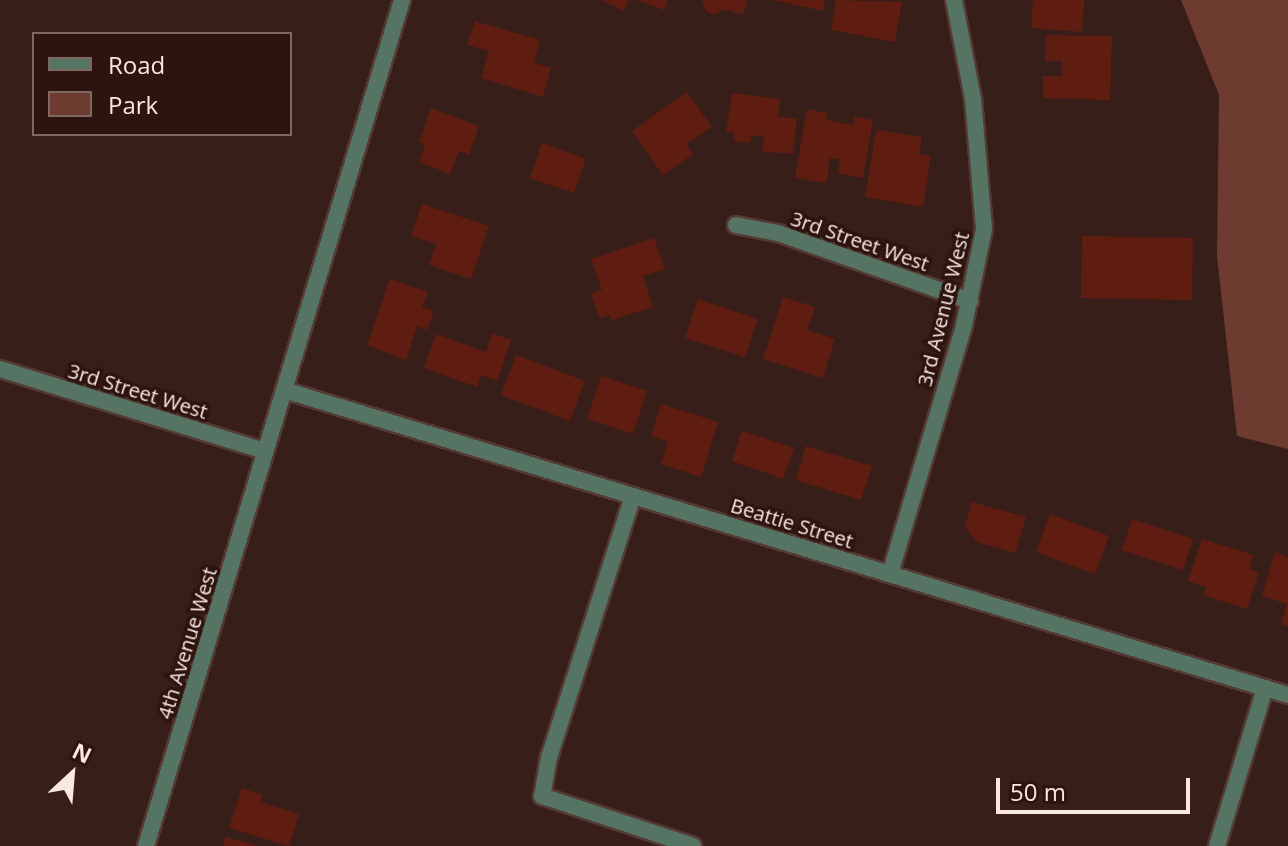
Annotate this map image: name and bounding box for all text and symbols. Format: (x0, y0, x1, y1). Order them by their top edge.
legend (32, 32, 292, 136)
text: Road (108, 48, 165, 81)
text: Park (108, 88, 158, 121)
street label: 3rd Street West (788, 206, 932, 276)
street label: 3rd Avenue West (912, 229, 974, 389)
street label: 3rd Street West (65, 358, 211, 424)
street label: Beattie Street (728, 493, 856, 553)
street label: 4th Avenue West (153, 564, 221, 722)
north arrow (32, 734, 112, 814)
text: N (68, 735, 97, 770)
scale bar (1000, 762, 1194, 812)
text: 50 m (1010, 775, 1066, 808)

